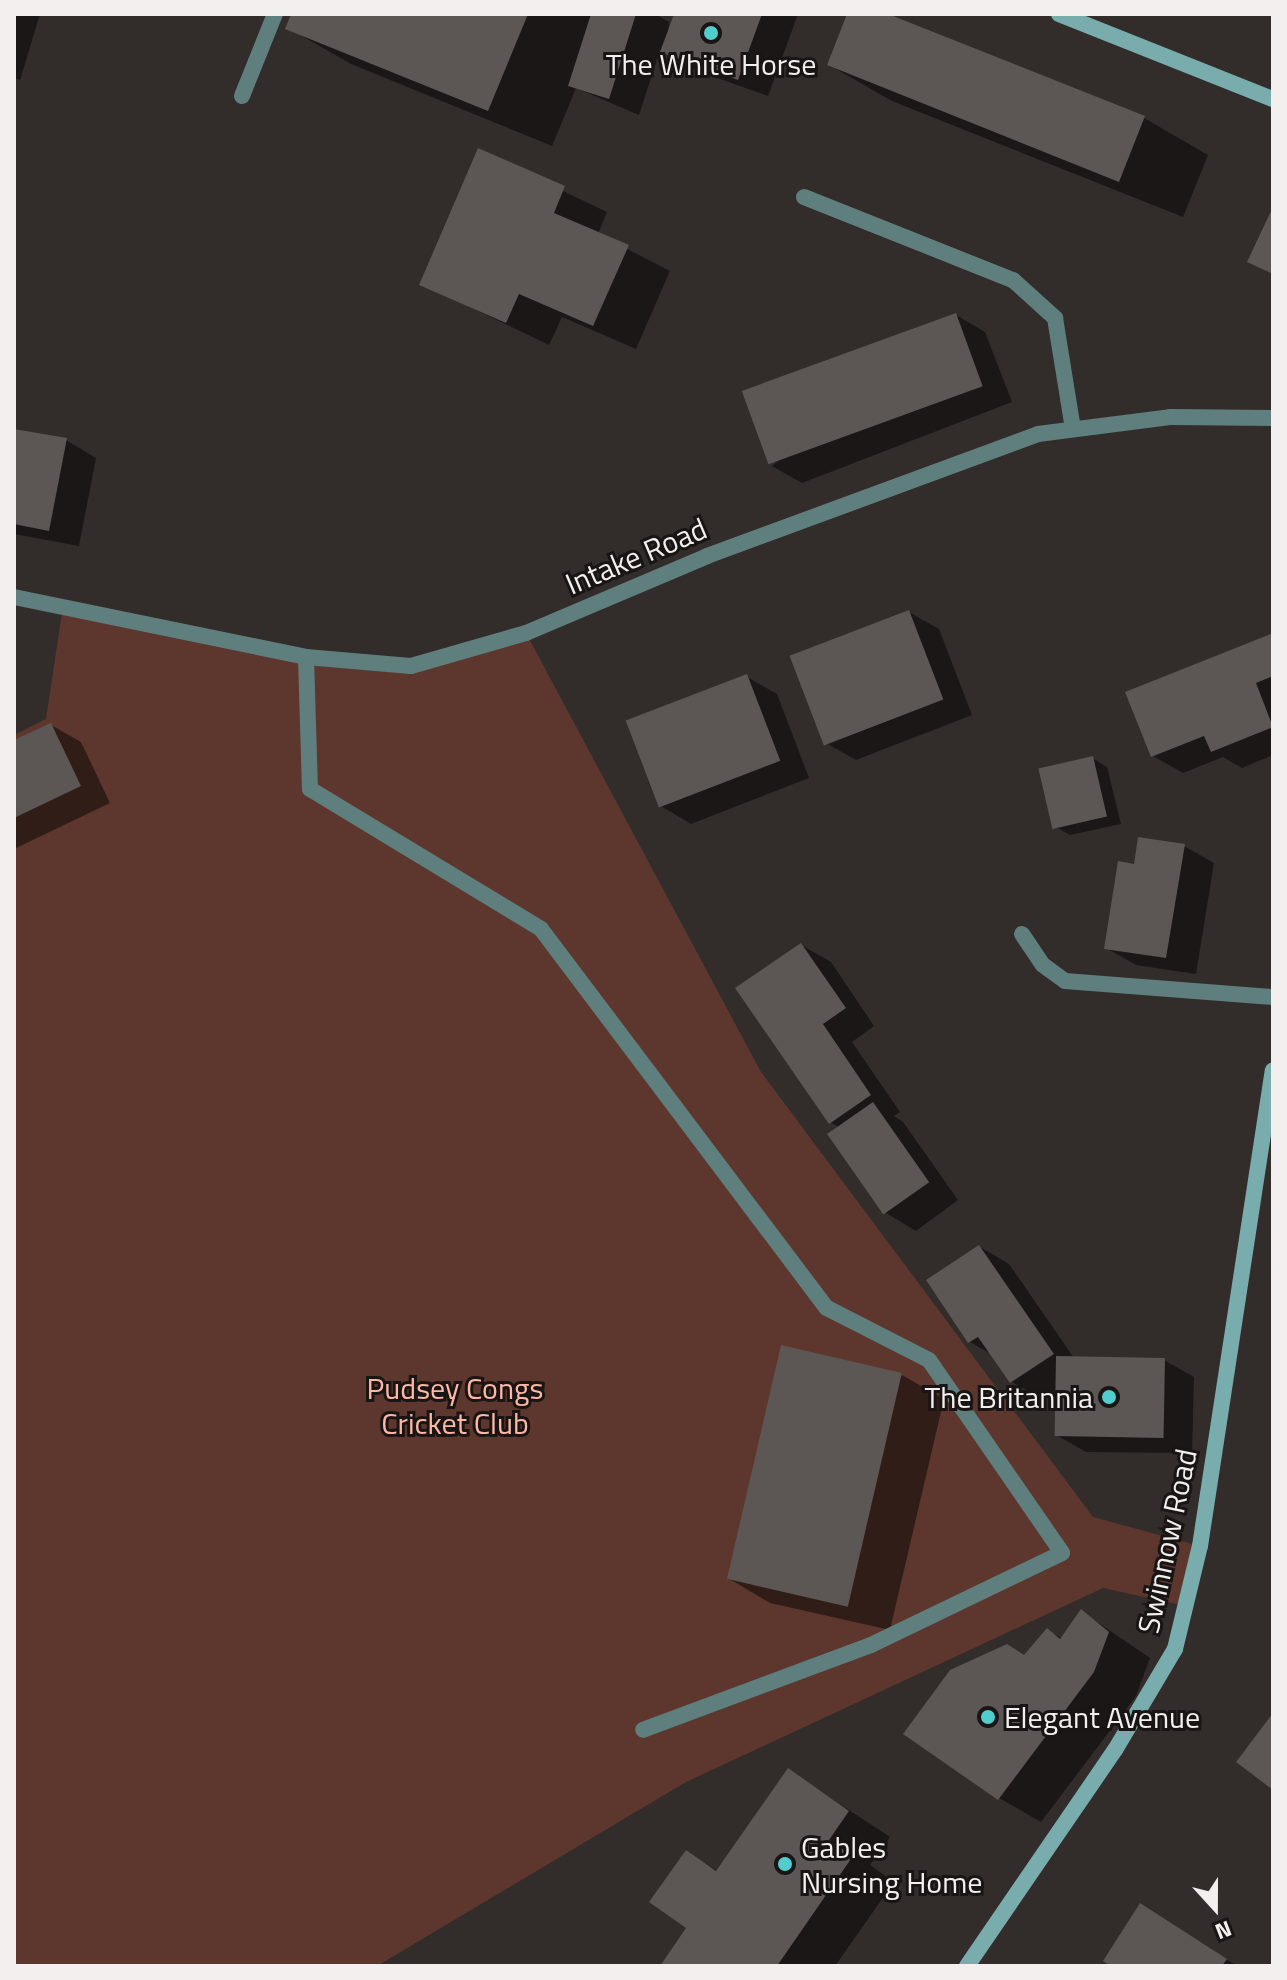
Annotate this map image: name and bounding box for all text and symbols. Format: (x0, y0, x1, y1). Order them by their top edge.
marker: The White Horse (702, 24, 720, 42)
place label: The White Horse (606, 46, 816, 82)
street label: Intake Road (560, 510, 712, 602)
park label: Pudsey Congs Cricket Club (367, 1370, 543, 1440)
place label: The Britannia (925, 1379, 1093, 1415)
marker: The Britannia (1100, 1388, 1118, 1406)
street label: Swinnow Road (1130, 1445, 1204, 1637)
place label: Elegant Avenue (1004, 1699, 1200, 1735)
marker: Elegant Avenue (979, 1708, 997, 1726)
place label: Gables Nursing Home (801, 1829, 982, 1900)
marker: Gables Nursing Home (776, 1855, 794, 1873)
north arrow (1175, 1868, 1255, 1948)
text: N (1210, 1912, 1237, 1949)

